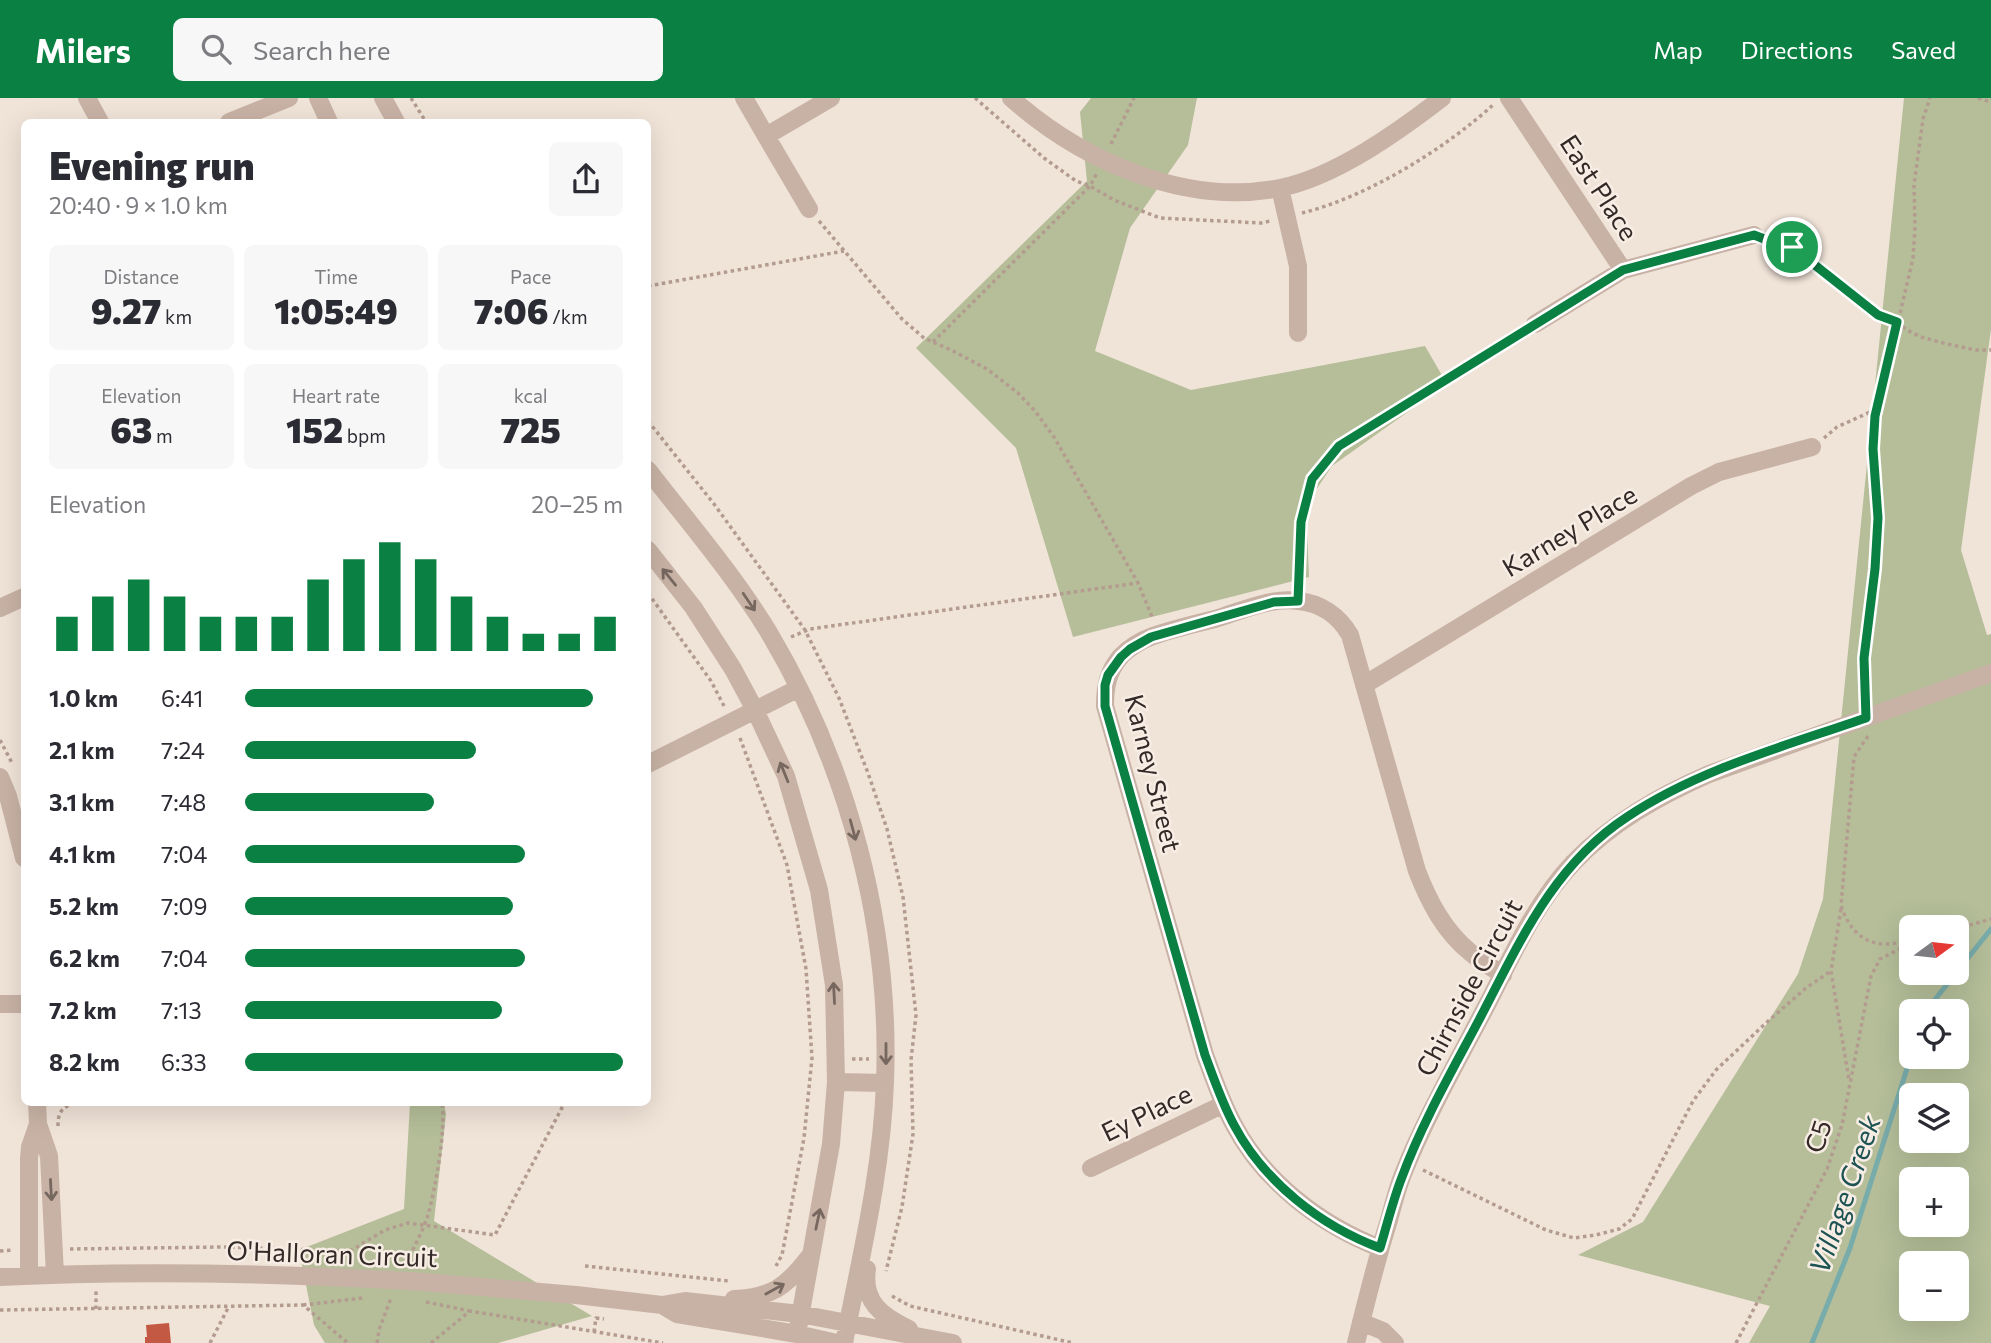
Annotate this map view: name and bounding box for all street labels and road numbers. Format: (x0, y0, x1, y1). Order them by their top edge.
street label: East Place (1554, 128, 1646, 246)
street label: Karney Place (1496, 478, 1642, 582)
street label: Karney Street (1119, 691, 1189, 855)
street label: Chirnside Circuit (1408, 893, 1528, 1081)
street label: Ey Place (1096, 1077, 1196, 1147)
street label: C5 (1797, 1116, 1837, 1156)
street label: O'Halloran Circuit (226, 1234, 438, 1272)

